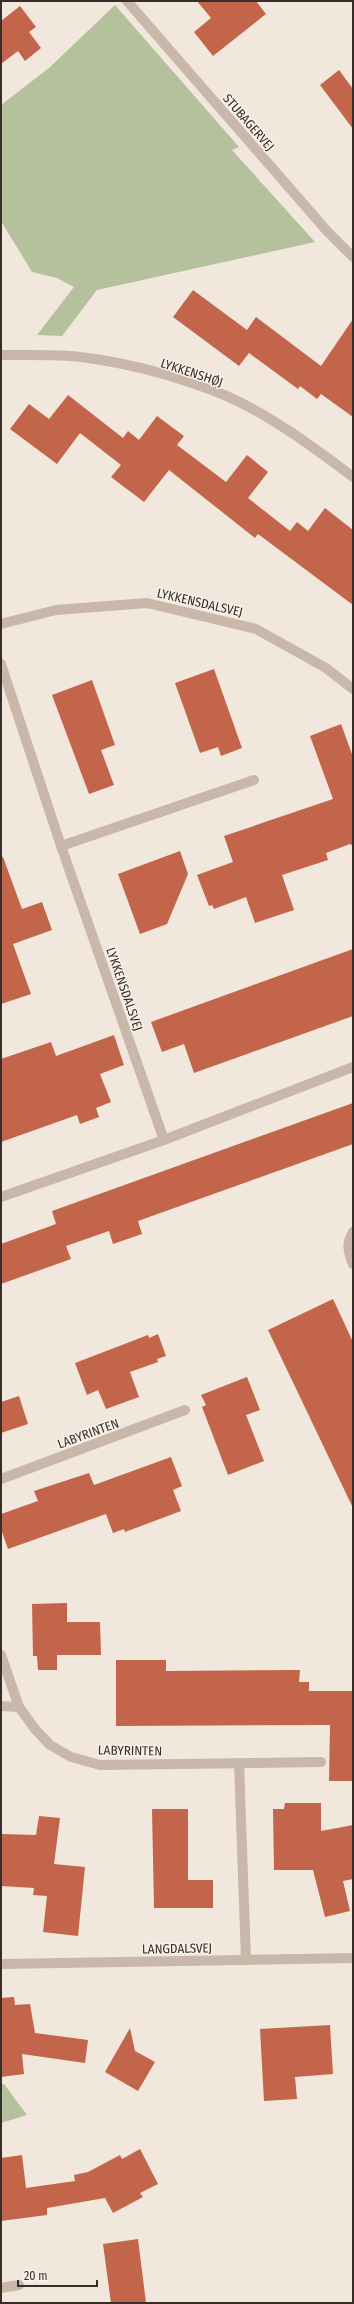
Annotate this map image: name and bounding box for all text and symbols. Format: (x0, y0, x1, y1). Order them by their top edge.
street label: STUBAGERVEJ (220, 91, 277, 154)
street label: LYKKENSHØJ (159, 355, 225, 390)
street label: LYKKENSDALSVEJ (156, 585, 244, 620)
street label: LYKKENSDALSVEJ (103, 945, 146, 1033)
street label: LABYRINTEN (55, 1415, 121, 1452)
street label: LABYRINTEN (98, 1742, 162, 1759)
street label: LANGDALSVEJ (142, 1940, 212, 1957)
scale bar (18, 2262, 97, 2288)
text: 20 m (24, 2269, 48, 2283)

